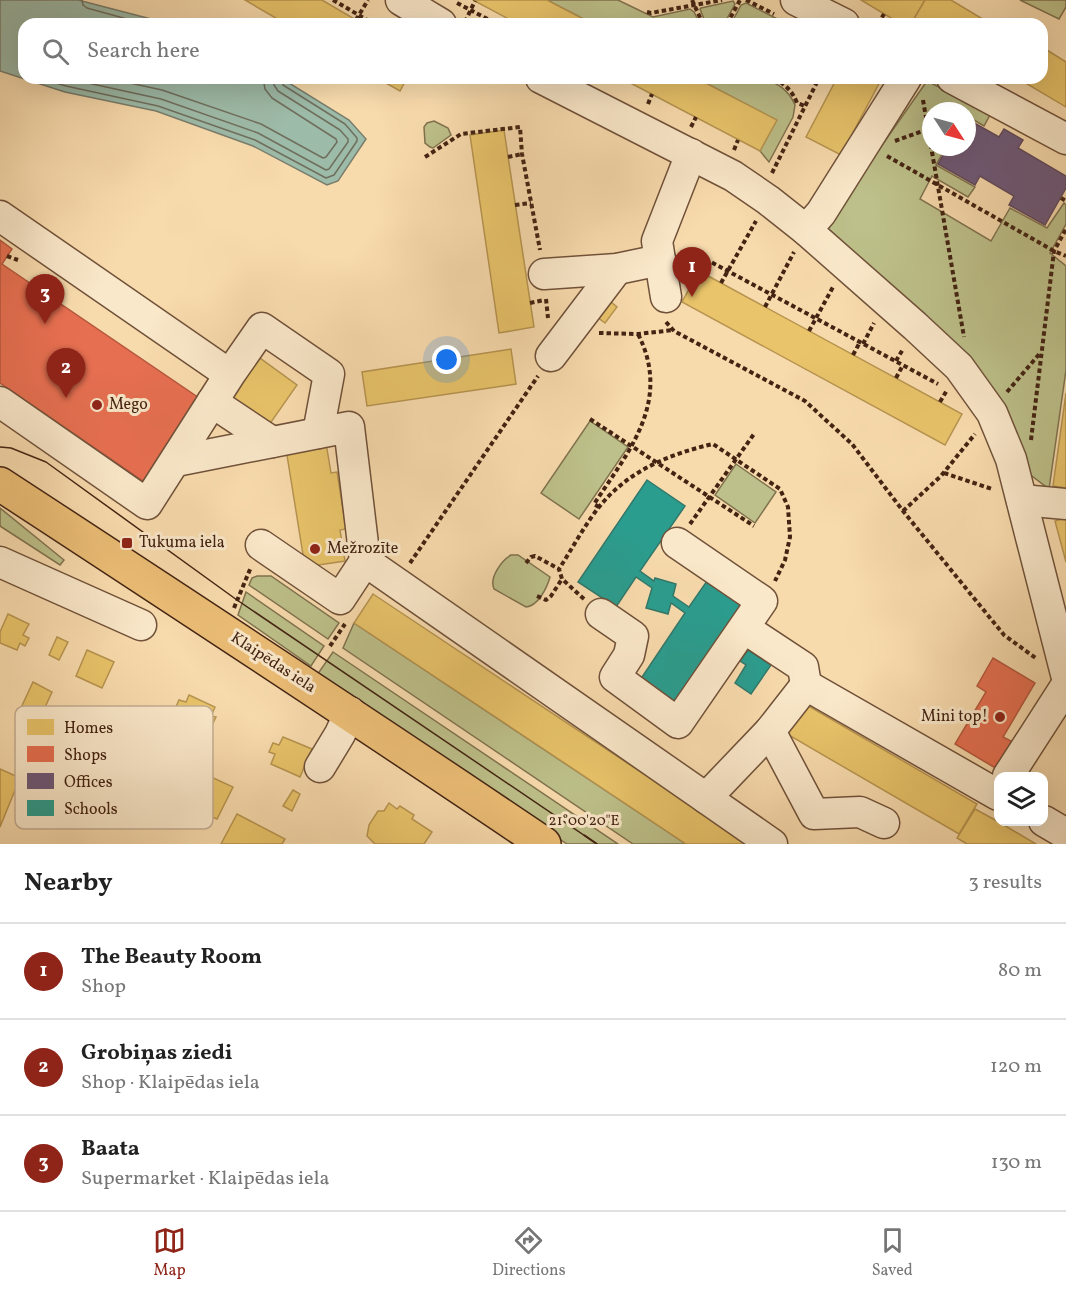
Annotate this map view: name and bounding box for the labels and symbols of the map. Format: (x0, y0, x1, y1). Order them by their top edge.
north arrow (922, 102, 976, 156)
pin: 1 (672, 248, 712, 297)
pin: 3 (26, 274, 64, 324)
your location (432, 345, 461, 374)
pin: 2 (46, 348, 86, 398)
place label: Mego (109, 394, 148, 416)
marker: Mego (90, 398, 104, 412)
place label: Tukuma iela (139, 532, 225, 554)
marker: Tukuma iela (120, 536, 134, 550)
place label: Mežrozīte (327, 538, 398, 560)
marker: Mežrozīte (308, 542, 322, 556)
street label: Klaipēdas iela (226, 627, 320, 699)
legend (15, 706, 213, 829)
place label: Mini top! (921, 706, 988, 728)
marker: Mini top! (993, 710, 1007, 724)
text: Homes (64, 718, 113, 740)
text: Shops (64, 745, 107, 767)
text: Offices (64, 772, 113, 794)
text: Schools (64, 799, 118, 821)
text: 21°00'20"E (549, 811, 619, 832)

